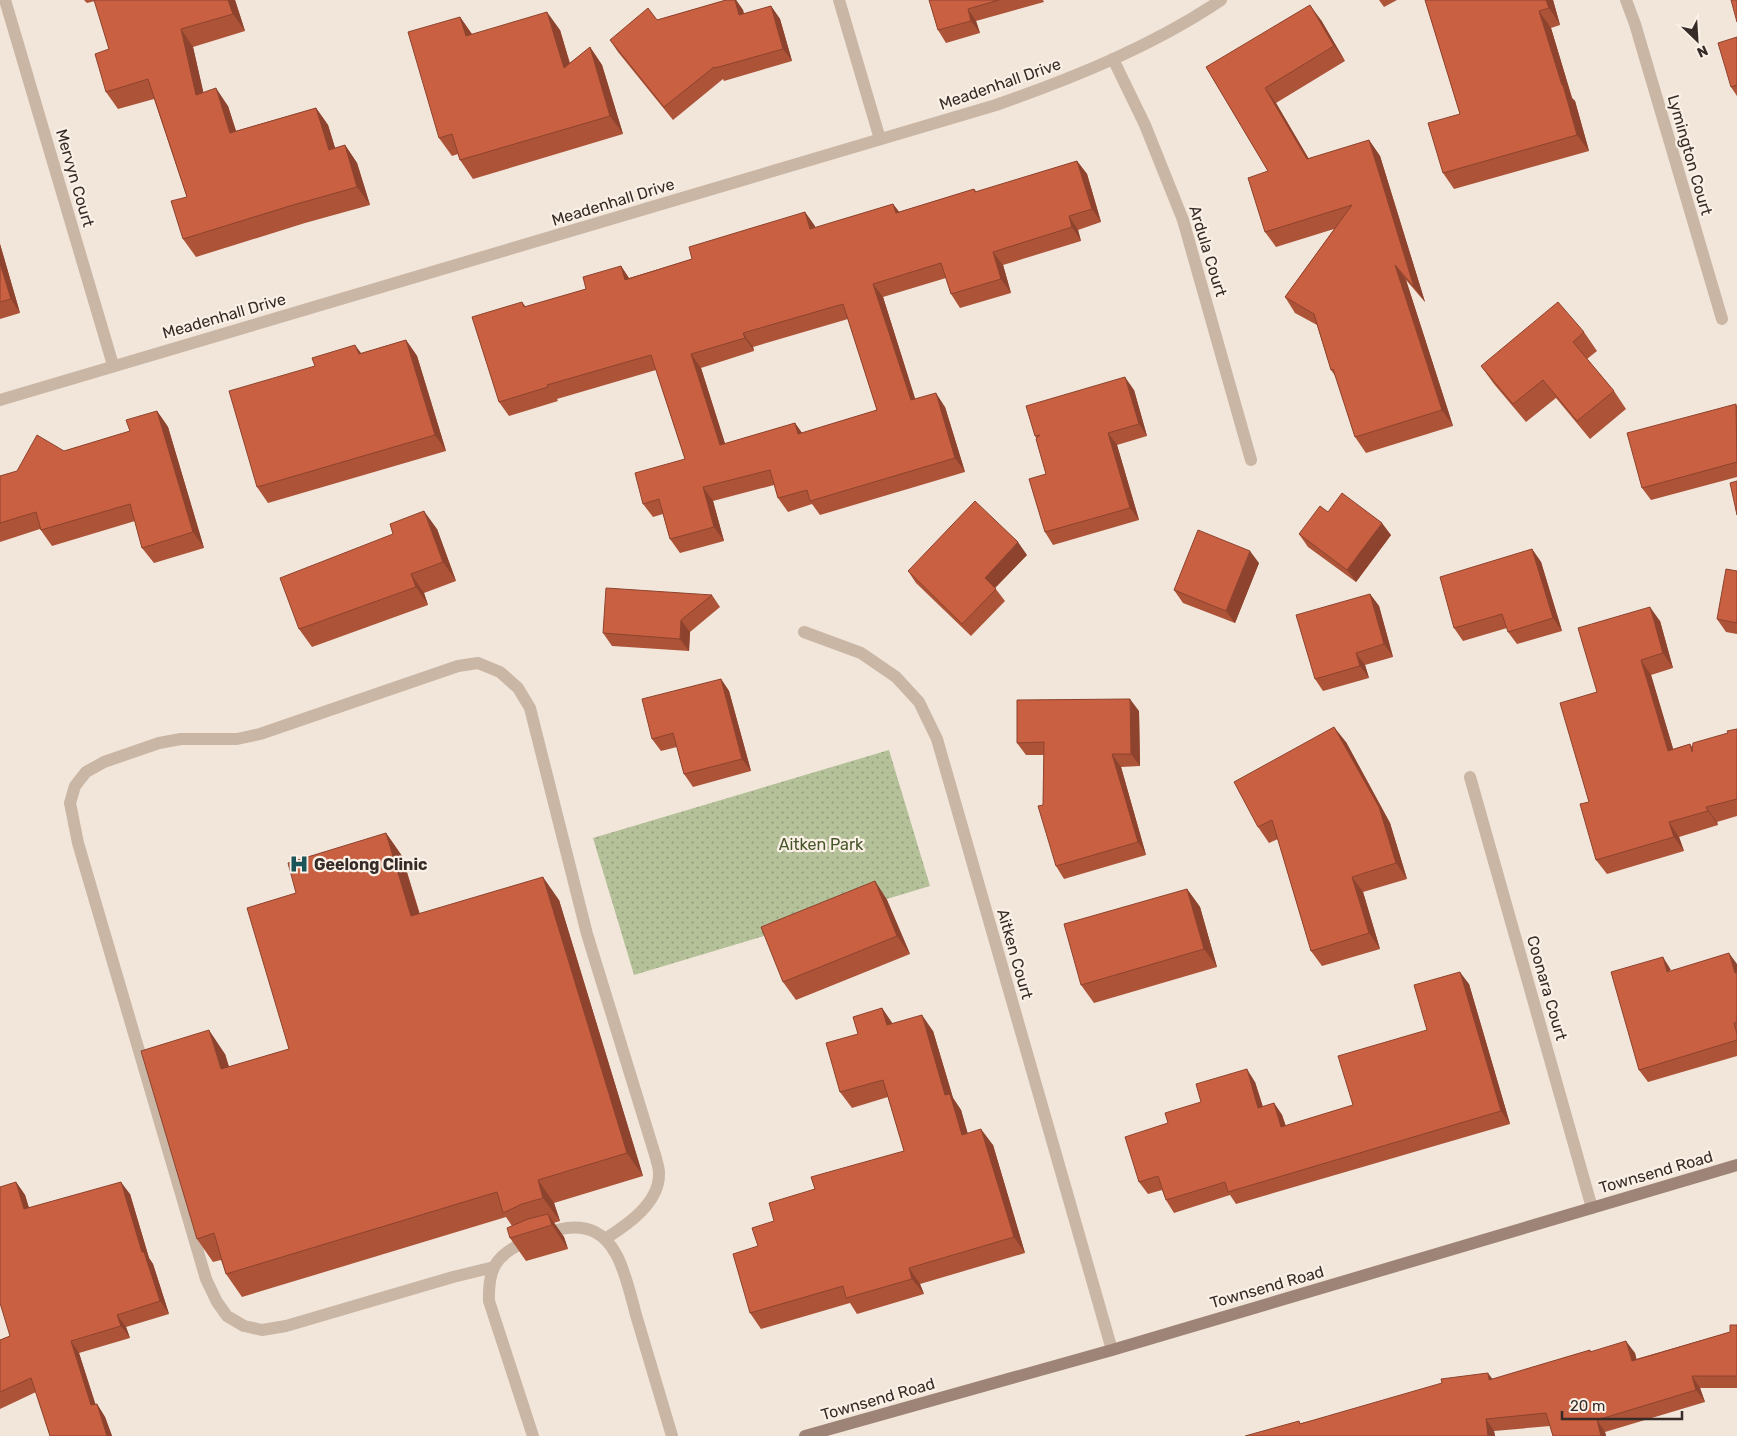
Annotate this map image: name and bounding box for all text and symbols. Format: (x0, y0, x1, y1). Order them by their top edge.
north arrow (1672, 15, 1722, 65)
text: N (1694, 41, 1710, 61)
street label: Meadenhall Drive (937, 54, 1063, 114)
street label: Lymington Court (1664, 93, 1716, 217)
street label: Mervyn Court (52, 127, 98, 229)
street label: Meadenhall Drive (549, 174, 677, 230)
street label: Ardula Court (1185, 203, 1231, 299)
street label: Meadenhall Drive (160, 289, 288, 343)
park label: Aitken Park (779, 835, 864, 854)
hospital icon: Geelong Clinic (288, 853, 310, 875)
place label: Geelong Clinic (314, 855, 427, 874)
street label: Aitken Court (993, 907, 1037, 1001)
street label: Coonara Court (1523, 933, 1571, 1043)
street label: Townsend Road (1597, 1147, 1715, 1197)
street label: Townsend Road (1208, 1262, 1326, 1312)
street label: Townsend Road (819, 1374, 937, 1424)
scale bar (1562, 1388, 1682, 1420)
text: 20 m (1570, 1397, 1605, 1415)

